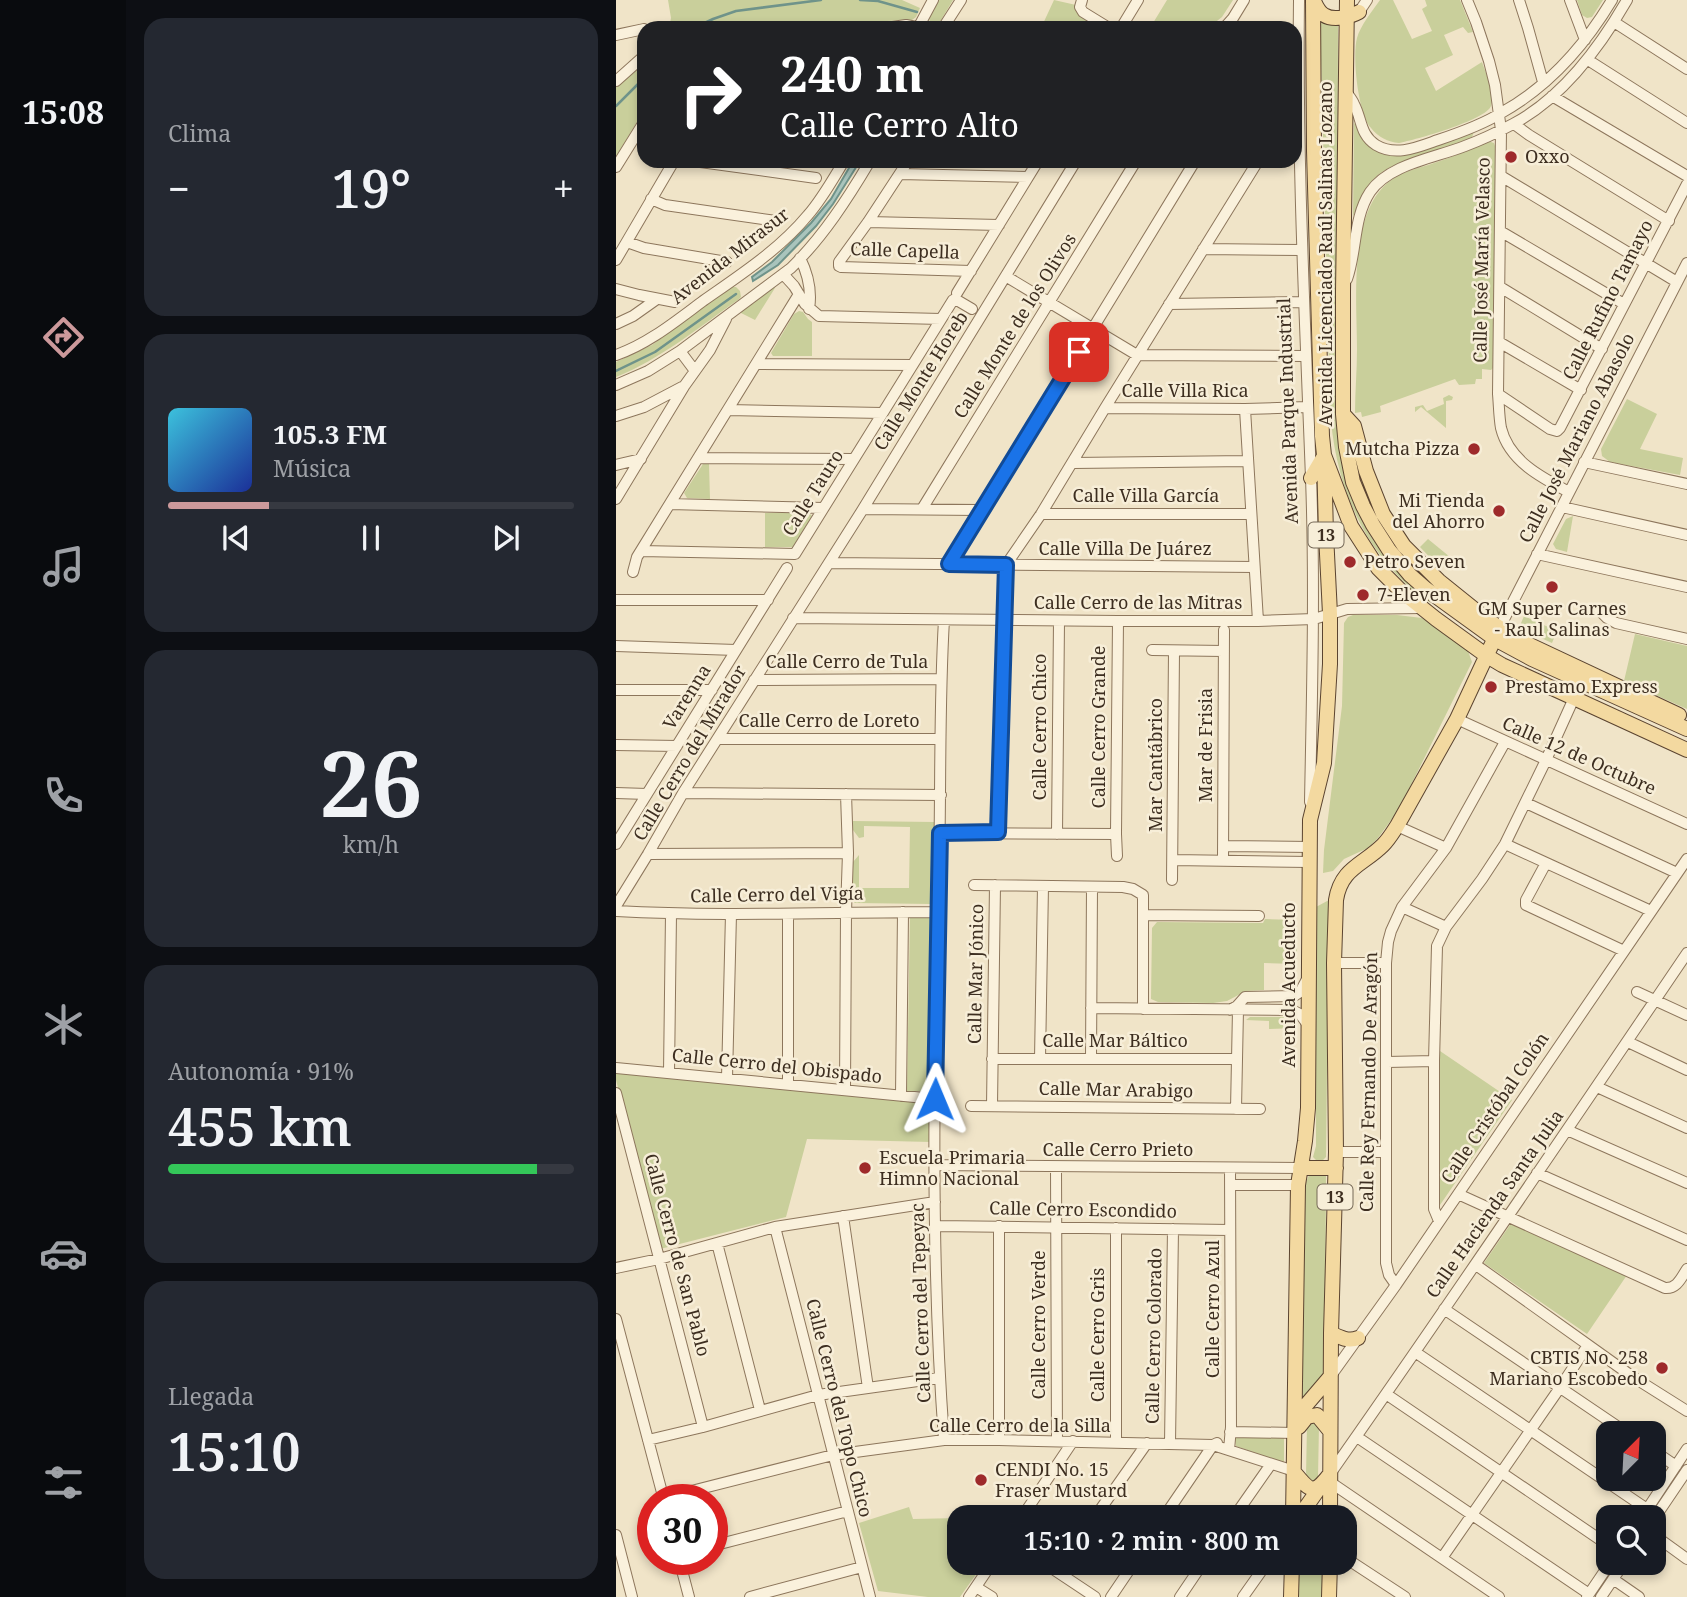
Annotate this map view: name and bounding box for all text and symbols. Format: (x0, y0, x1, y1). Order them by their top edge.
text: 240 m (780, 40, 924, 106)
icon: right (665, 49, 756, 140)
street label: Avenida Licenciado Raúl Salinas Lozano (1313, 81, 1337, 427)
text: 15:08 (22, 90, 104, 133)
text: Calle Cerro Alto (780, 103, 1019, 146)
text: Clima (168, 117, 231, 149)
place label: Oxxo (1525, 144, 1570, 168)
marker: Oxxo (1503, 149, 1519, 165)
text: 19° (332, 152, 411, 223)
street label: Calle José María Velasco (1467, 157, 1495, 363)
text: − (168, 162, 190, 214)
text: + (553, 162, 574, 214)
street label: Avenida Mirasur (665, 201, 794, 309)
street label: Calle Rufino Tamayo (1556, 215, 1658, 384)
street label: Calle Monte de los Olivos (947, 228, 1081, 423)
street label: Calle Capella (850, 236, 960, 264)
street label: Avenida Parque Industrial (1271, 297, 1303, 525)
street label: Calle Monte Horeb (868, 306, 973, 455)
icon: directions (39, 313, 88, 362)
pin (1049, 322, 1109, 382)
street label: Calle José Mariano Abasolo (1513, 329, 1640, 546)
icon: arrive (1060, 333, 1098, 371)
street label: Calle Villa Rica (1121, 378, 1249, 402)
text: 105.3 FM (273, 416, 387, 452)
place label: Mutcha Pizza (1345, 436, 1460, 460)
marker: Mutcha Pizza (1466, 441, 1482, 457)
street label: Calle Tauro (776, 445, 848, 540)
text: Música (273, 452, 351, 484)
street label: Calle Villa García (1073, 483, 1219, 507)
place label: Mi Tienda del Ahorro (1392, 488, 1485, 533)
marker: Mi Tienda del Ahorro (1491, 503, 1507, 519)
icon: previous (217, 519, 255, 557)
icon: pause (352, 519, 390, 557)
icon: next (487, 519, 525, 557)
road number: 13 (1308, 522, 1344, 548)
street label: Calle Villa De Juárez (1038, 536, 1212, 560)
icon: music (39, 542, 88, 591)
place label: Petro Seven (1364, 549, 1466, 573)
marker: Petro Seven (1342, 554, 1358, 570)
marker: GM Super Carnes - Raul Salinas (1544, 579, 1560, 595)
place label: 7-Eleven (1377, 582, 1451, 606)
marker: 7-Eleven (1355, 587, 1371, 603)
street label: Calle Cerro de las Mitras (1034, 590, 1242, 614)
place label: GM Super Carnes - Raul Salinas (1478, 596, 1626, 641)
street label: Calle Cerro Grande (1086, 646, 1110, 808)
street label: Calle Cerro de Tula (766, 649, 928, 673)
street label: Calle Cerro Chico (1027, 654, 1051, 800)
street label: Varenna (657, 659, 716, 734)
street label: Calle Cerro del Mirador (627, 660, 751, 845)
place label: Prestamo Express (1505, 674, 1658, 698)
marker: Prestamo Express (1483, 679, 1499, 695)
street label: Mar de Frisia (1193, 688, 1217, 802)
street label: Mar Cantábrico (1143, 698, 1167, 832)
street label: Calle Cerro de Loreto (738, 708, 920, 732)
street label: Calle 12 de Octubre (1499, 710, 1660, 800)
text: 26 (320, 720, 422, 844)
icon: phone (39, 771, 88, 820)
text: km/h (343, 828, 399, 860)
street label: Calle Cerro del Vigía (690, 880, 864, 908)
street label: Avenida Acueducto (1276, 902, 1300, 1068)
street label: Calle Mar Jónico (962, 904, 988, 1044)
street label: Calle Rey Fernando De Aragón (1354, 951, 1382, 1212)
icon: climate (39, 1000, 88, 1049)
street label: Calle Cristóbal Colón (1435, 1027, 1554, 1188)
street label: Calle Mar Báltico (1042, 1028, 1188, 1052)
street label: Calle Cerro del Obispado (671, 1042, 883, 1088)
text: Autonomía · 91% (168, 1055, 354, 1087)
position arrow (898, 1062, 972, 1136)
street label: Calle Mar Arabigo (1038, 1076, 1194, 1102)
text: 455 km (168, 1090, 352, 1161)
street label: Calle Hacienda Santa Julia (1420, 1104, 1568, 1302)
street label: Calle Cerro Prieto (1043, 1137, 1193, 1161)
place label: Escuela Primaria Himno Nacional (879, 1145, 1025, 1190)
street label: Calle Cerro de San Pablo (639, 1151, 717, 1359)
marker: Escuela Primaria Himno Nacional (857, 1160, 873, 1176)
road number: 13 (1318, 1184, 1352, 1210)
street label: Calle Cerro Escondido (989, 1195, 1177, 1223)
street label: Calle Cerro del Tepeyac (905, 1203, 935, 1403)
icon: car (39, 1229, 88, 1278)
street label: Calle Cerro Azul (1200, 1239, 1224, 1378)
street label: Calle Cerro Colorado (1139, 1248, 1167, 1424)
street label: Calle Cerro Verde (1026, 1250, 1050, 1400)
street label: Calle Cerro Gris (1085, 1268, 1109, 1402)
street label: Calle Cerro del Topo Chico (801, 1296, 879, 1520)
place label: CBTIS No. 258 Mariano Escobedo (1489, 1345, 1648, 1390)
marker: CBTIS No. 258 Mariano Escobedo (1654, 1360, 1670, 1376)
text: Llegada (168, 1380, 254, 1412)
street label: Calle Cerro de la Silla (929, 1413, 1111, 1437)
text: 15:10 (168, 1415, 301, 1486)
north arrow (1596, 1421, 1666, 1491)
map controls (1596, 1421, 1666, 1575)
place label: CENDI No. 15 Fraser Mustard (995, 1457, 1127, 1502)
icon: filters (39, 1458, 88, 1507)
marker: CENDI No. 15 Fraser Mustard (973, 1472, 989, 1488)
speed limit sign: 30 (637, 1484, 728, 1575)
button: search (1596, 1505, 1666, 1575)
text: 15:10 · 2 min · 800 m (1024, 1522, 1280, 1558)

